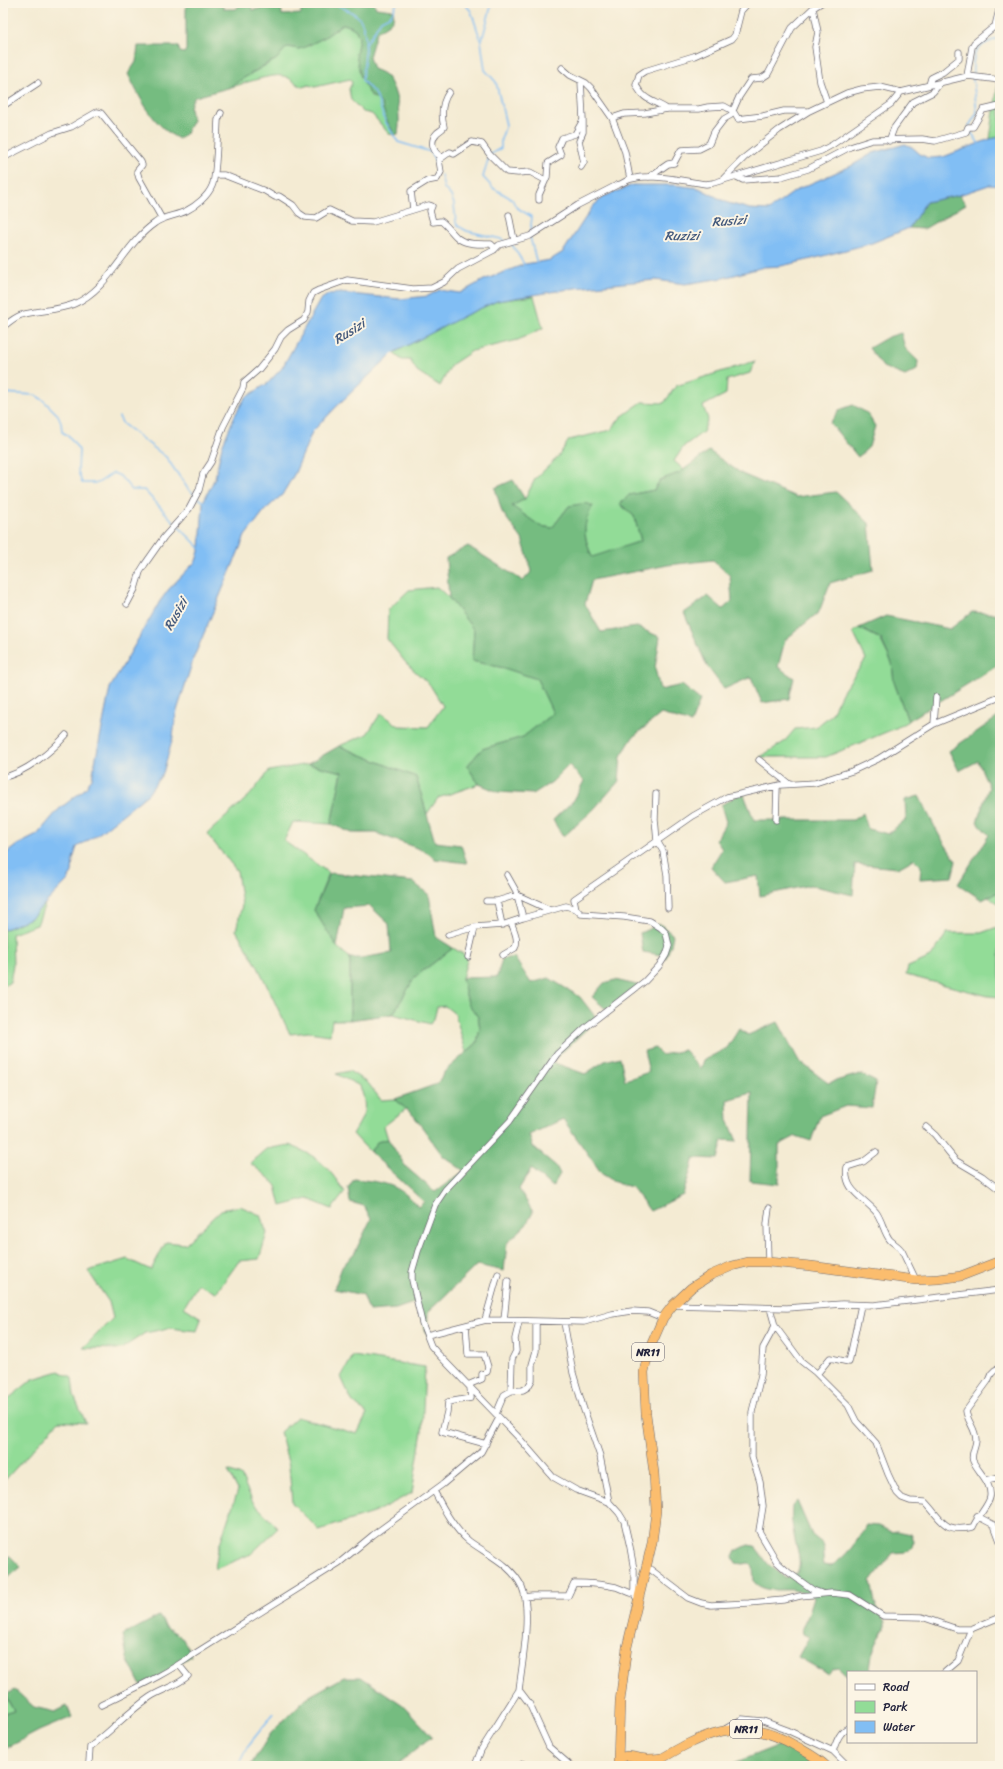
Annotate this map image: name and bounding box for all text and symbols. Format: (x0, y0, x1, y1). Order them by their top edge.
water label: Rusizi (711, 208, 749, 233)
water label: Ruzizi (665, 224, 702, 247)
water label: Rusizi (329, 311, 372, 350)
water label: Rusizi (157, 592, 195, 635)
road number: NR11 (632, 1343, 664, 1361)
legend (847, 1671, 977, 1743)
text: Road (883, 1676, 910, 1698)
text: Park (883, 1696, 908, 1718)
text: Water (883, 1716, 916, 1738)
road number: NR11 (730, 1720, 762, 1738)

